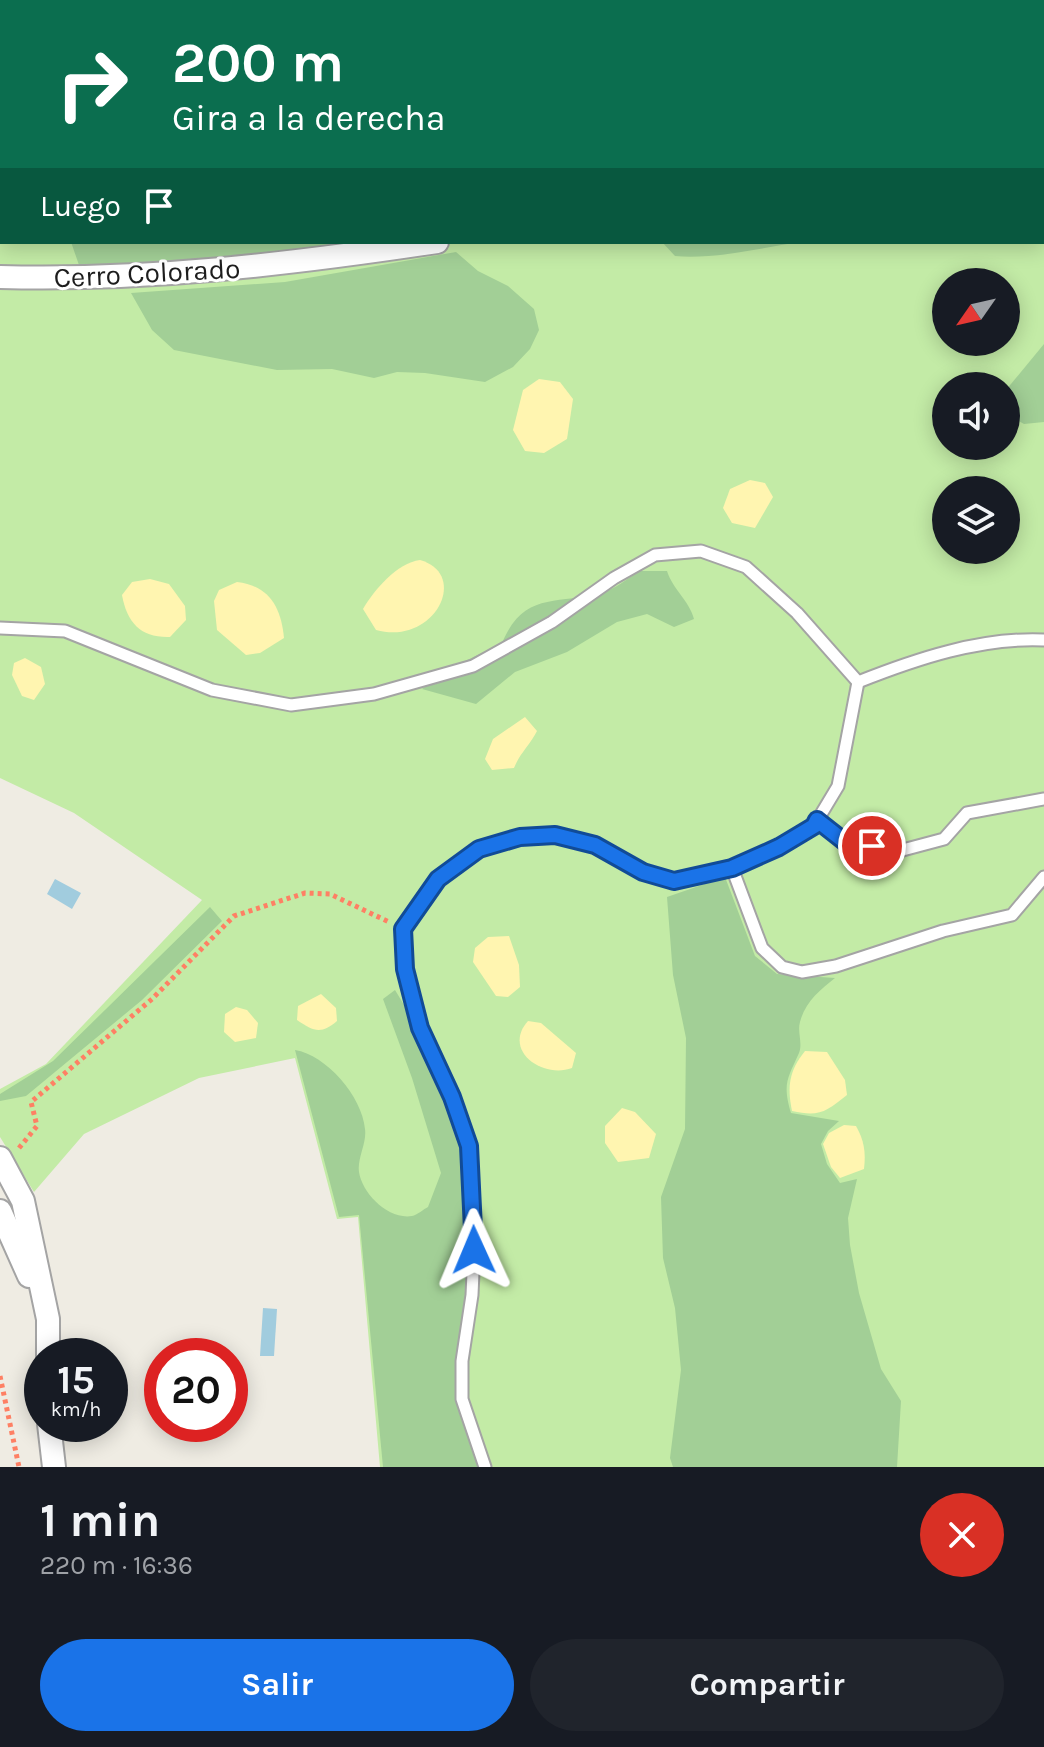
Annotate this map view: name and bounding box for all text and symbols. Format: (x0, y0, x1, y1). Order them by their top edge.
text: 200 m (172, 30, 344, 95)
icon: right (40, 32, 144, 136)
text: Gira a la derecha (172, 97, 446, 139)
icon: arrive (137, 184, 181, 228)
text: Luego (40, 188, 121, 224)
street label: Cerro Colorado (53, 252, 241, 294)
north arrow (932, 268, 1020, 356)
map controls (932, 268, 1020, 564)
button: sound (932, 372, 1020, 460)
button: layers (932, 476, 1020, 564)
pin (838, 812, 906, 880)
icon: arrive (850, 824, 894, 868)
position arrow (432, 1208, 516, 1292)
speed limit sign: 20 (144, 1338, 248, 1442)
text: 15 (57, 1356, 95, 1403)
text: km/h (51, 1398, 101, 1421)
text: 1 min (40, 1492, 160, 1548)
button: close (920, 1493, 1004, 1577)
text: 220 m · 16:36 (40, 1550, 193, 1581)
button: Salir (40, 1639, 514, 1731)
button: Compartir (530, 1639, 1004, 1731)

